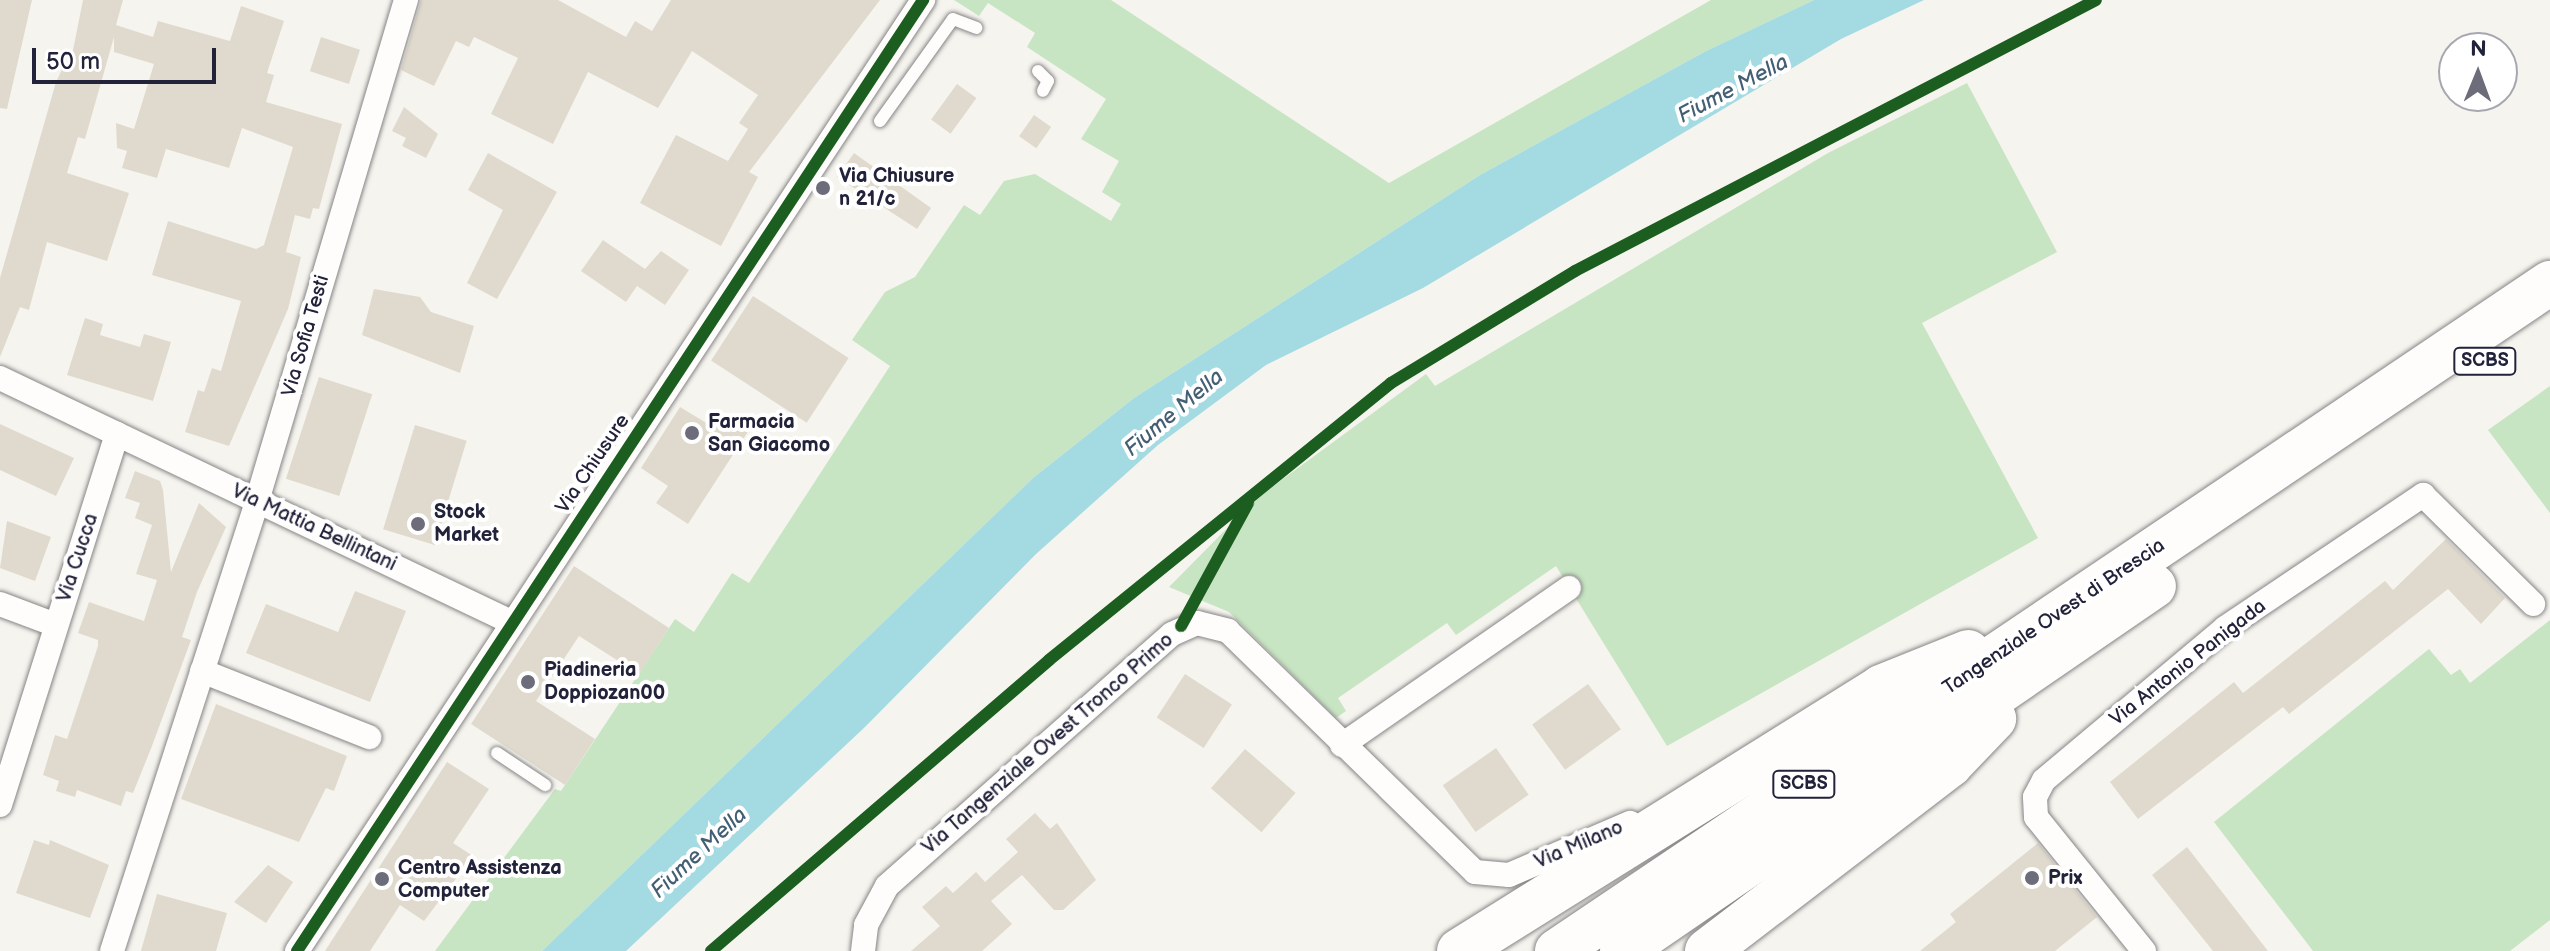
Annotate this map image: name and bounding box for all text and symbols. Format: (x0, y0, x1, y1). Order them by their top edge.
scale bar (36, 32, 220, 82)
north arrow (2438, 32, 2518, 112)
text: N (2470, 36, 2487, 63)
text: 50 m (46, 47, 100, 76)
water label: Fiume Mella (1673, 49, 1793, 129)
place label: Via Chiusure n 21/c (839, 164, 954, 211)
marker: Via Chiusure n 21/c (814, 179, 832, 197)
street label: Via Sofia Testi (277, 272, 335, 400)
road number: SCBS (2453, 347, 2517, 375)
water label: Fiume Mella (1119, 364, 1229, 462)
street label: Via Chiusure (551, 410, 635, 518)
place label: Farmacia San Giacomo (708, 410, 830, 457)
marker: Farmacia San Giacomo (683, 424, 701, 442)
street label: Via Mattia Bellintani (228, 479, 400, 577)
place label: Stock Market (434, 500, 499, 547)
street label: Via Cucca (52, 511, 104, 605)
marker: Stock Market (409, 515, 427, 533)
street label: Tangenziale Ovest di Brescia (1938, 534, 2170, 700)
street label: Via Antonio Panigada (2105, 595, 2271, 731)
street label: Via Tangenziale Ovest Tronco Primo (917, 628, 1179, 860)
place label: Piadineria Doppiozan00 (544, 658, 665, 705)
marker: Piadineria Doppiozan00 (519, 673, 537, 691)
road number: SCBS (1772, 770, 1836, 798)
water label: Fiume Mella (646, 802, 752, 904)
street label: Via Milano (1531, 816, 1627, 874)
place label: Centro Assistenza Computer (398, 856, 562, 903)
place label: Prix (2048, 866, 2082, 890)
marker: Prix (2023, 869, 2041, 887)
marker: Centro Assistenza Computer (373, 870, 391, 888)

